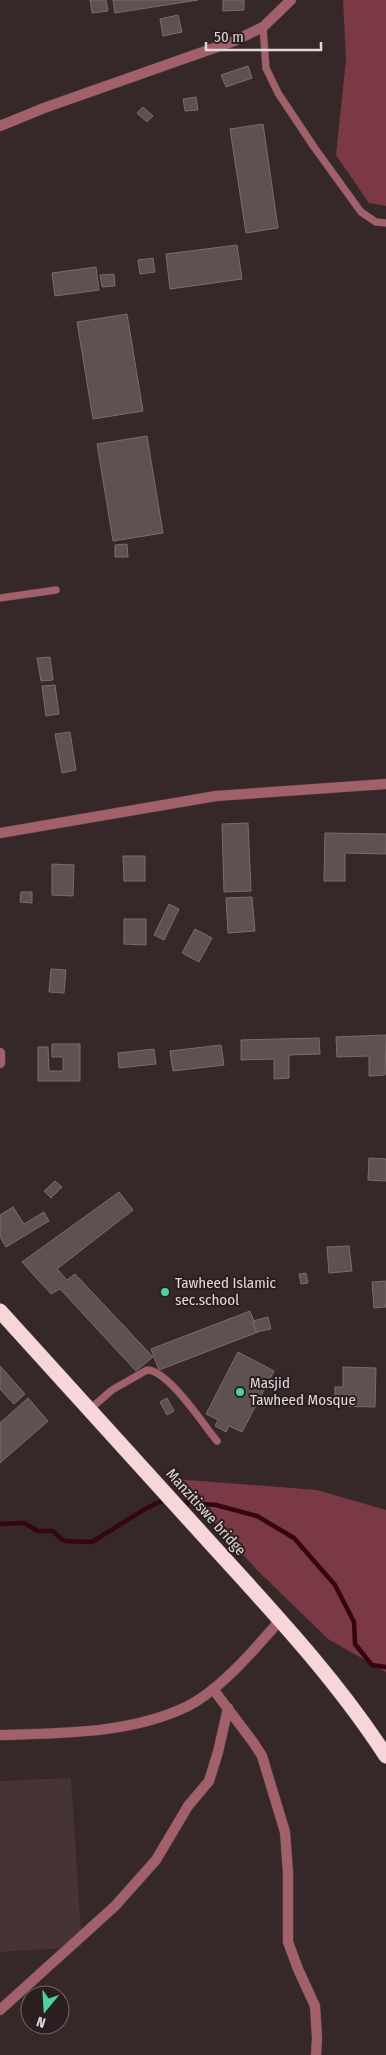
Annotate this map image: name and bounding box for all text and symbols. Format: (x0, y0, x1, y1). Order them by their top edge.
scale bar (206, 20, 321, 52)
text: 50 m (214, 28, 244, 46)
place label: Tawheed Islamic sec.school (175, 1274, 276, 1309)
marker: Tawheed Islamic sec.school (159, 1286, 171, 1298)
place label: Masjid Tawheed Mosque (250, 1374, 356, 1409)
marker: Masjid Tawheed Mosque (234, 1386, 246, 1398)
street label: Manzitiswe bridge (162, 1465, 250, 1559)
north arrow (20, 1985, 70, 2035)
text: N (35, 2013, 48, 2031)

